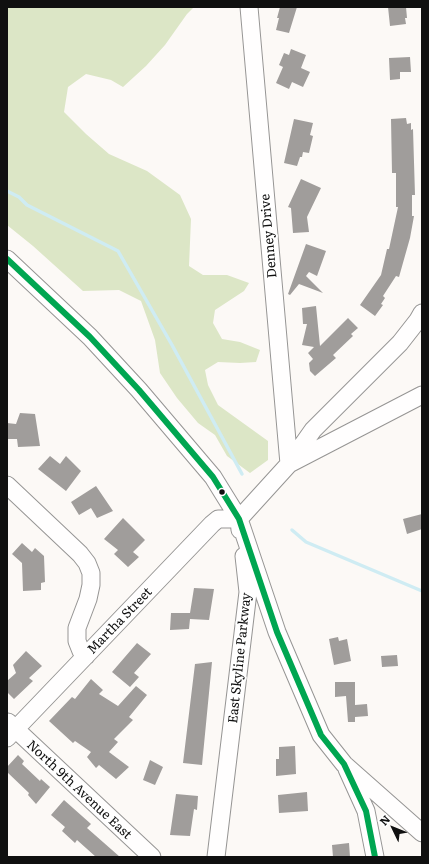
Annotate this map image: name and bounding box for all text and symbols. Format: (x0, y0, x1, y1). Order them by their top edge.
street label: Denney Drive (258, 193, 280, 279)
unlabelled marker (217, 487, 227, 497)
street label: Martha Street (84, 584, 156, 658)
street label: East Skyline Parkway (225, 592, 255, 724)
street label: North 9th Avenue East (23, 737, 135, 843)
north arrow (373, 808, 413, 848)
text: N (375, 811, 393, 829)

